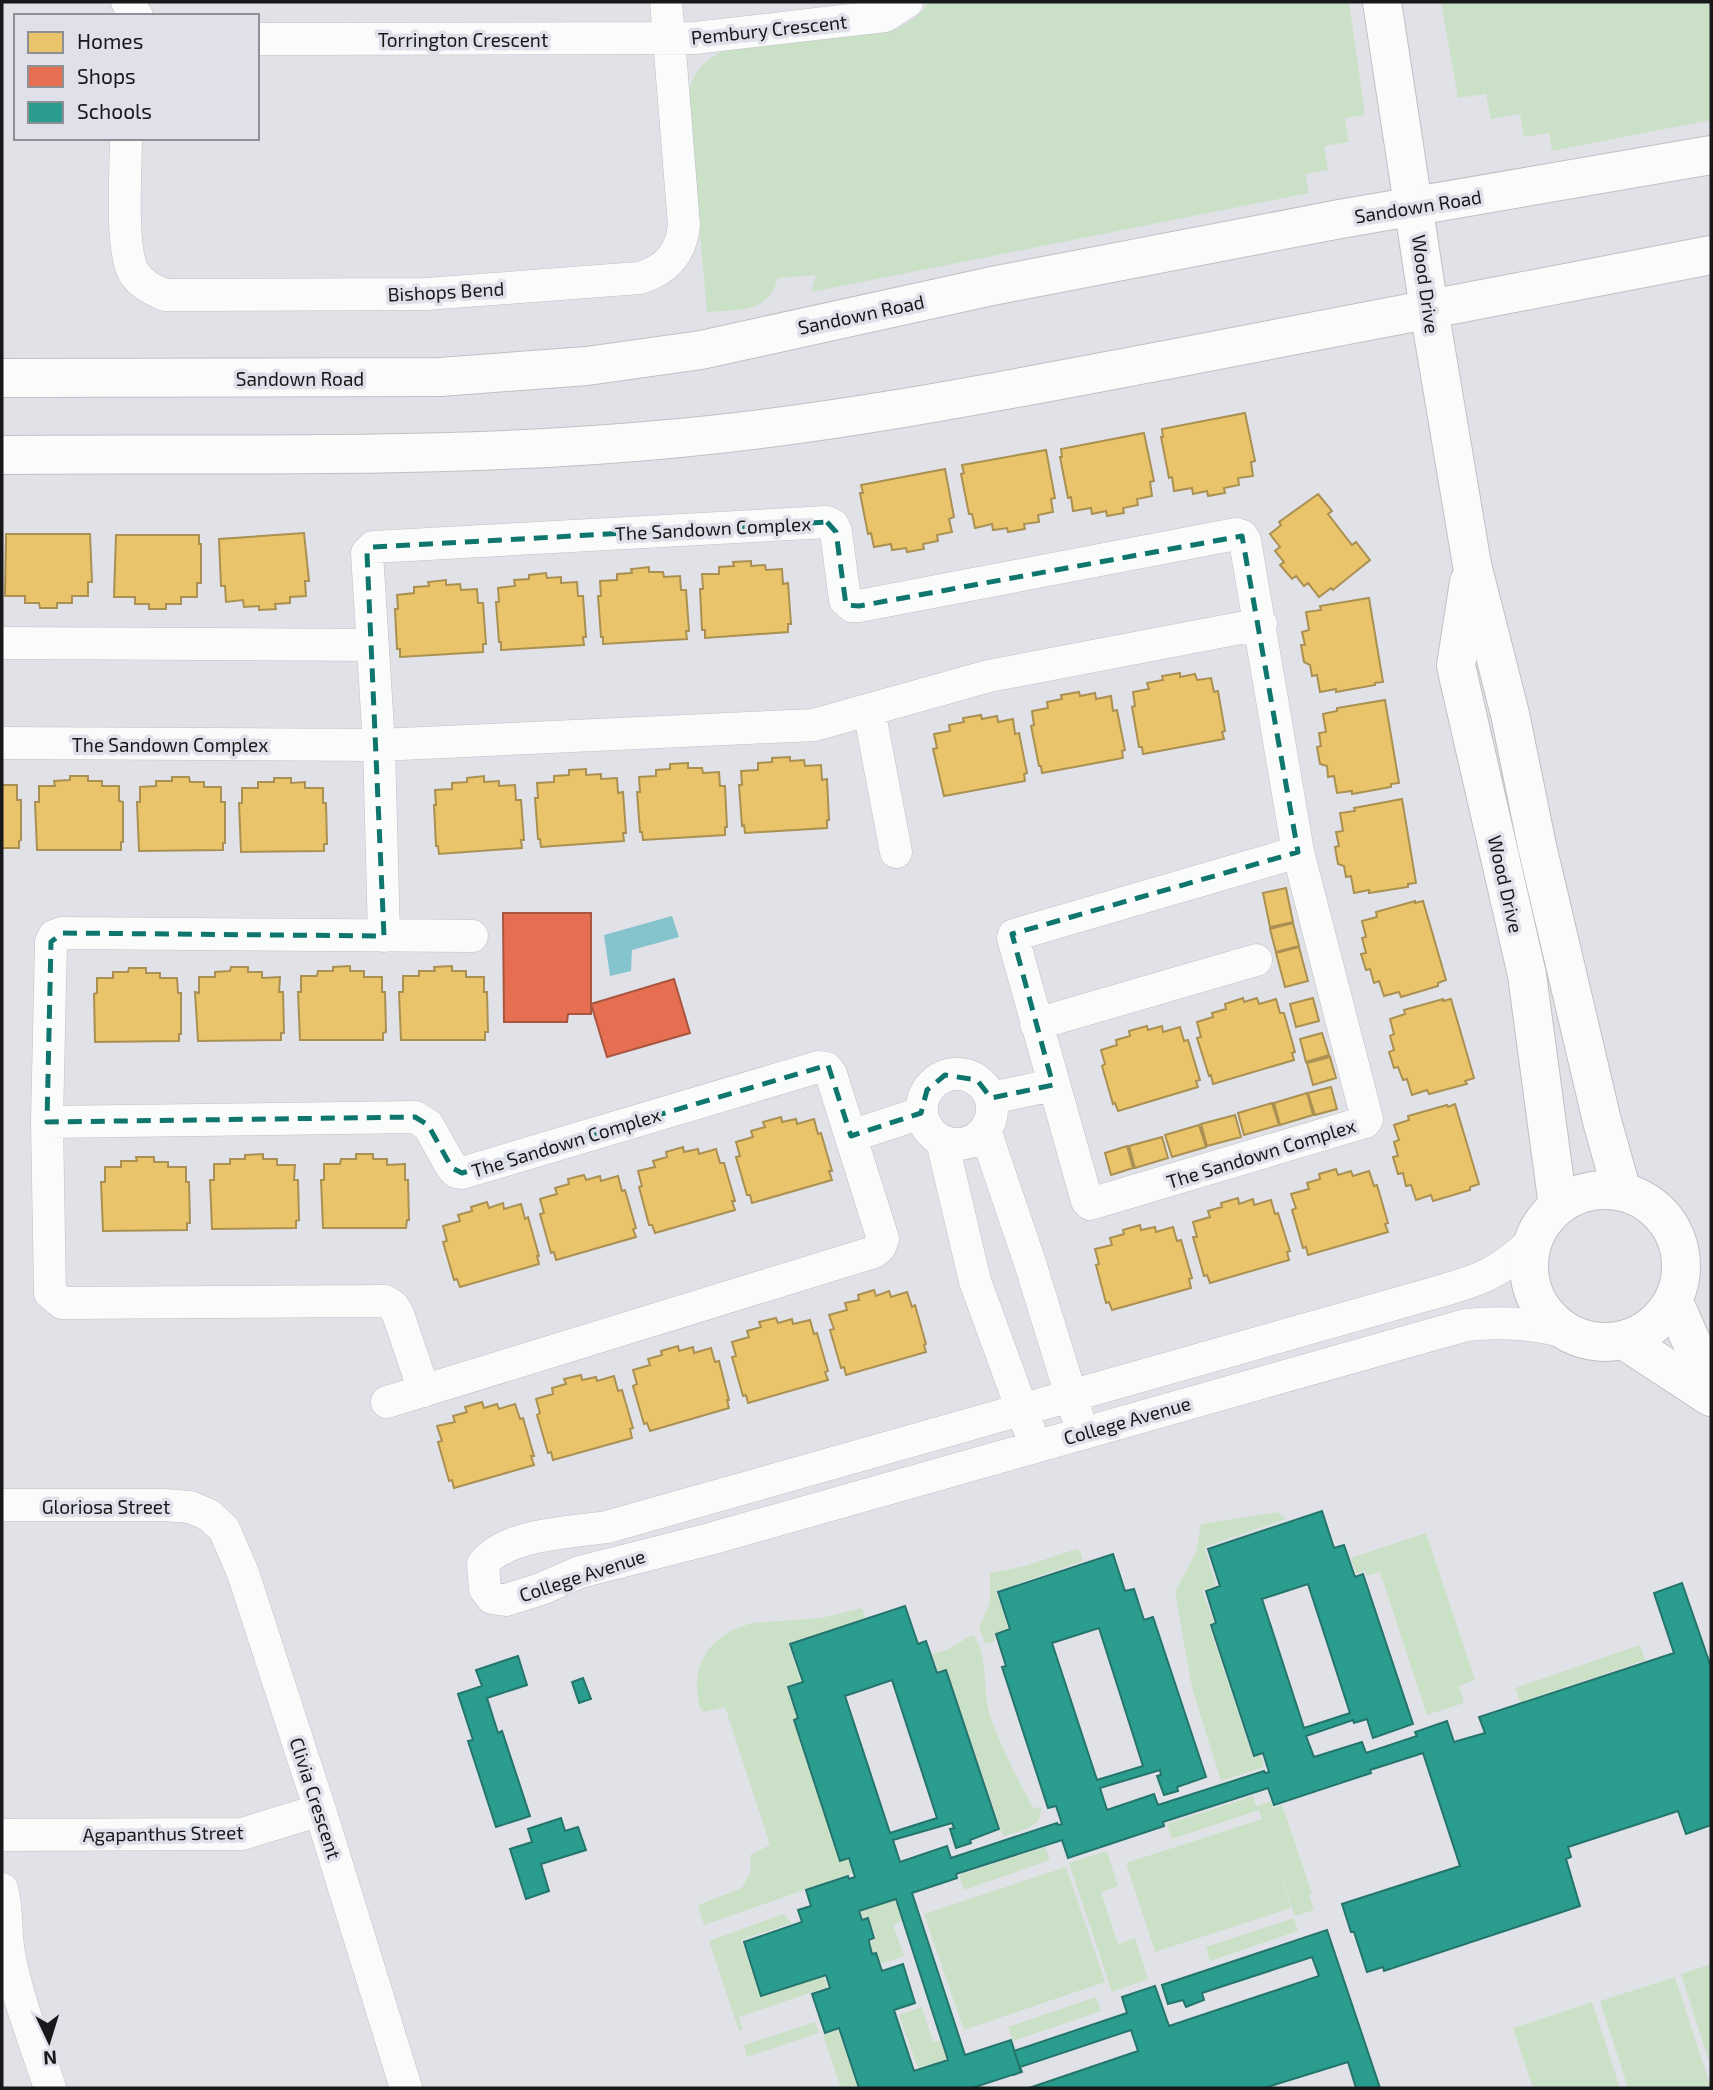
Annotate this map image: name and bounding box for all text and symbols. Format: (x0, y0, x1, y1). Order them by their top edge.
street label: Pembury Crescent (690, 9, 848, 49)
legend (14, 14, 259, 140)
text: Homes (77, 28, 143, 53)
street label: Torrington Crescent (378, 28, 548, 51)
text: Shops (77, 63, 136, 88)
text: Schools (77, 98, 152, 123)
street label: Sandown Road (1353, 185, 1483, 227)
street label: Wood Drive (1408, 233, 1444, 335)
street label: Bishops Bend (387, 276, 505, 306)
street label: Sandown Road (796, 289, 926, 339)
street label: Sandown Road (236, 367, 364, 390)
street label: The Sandown Complex (614, 511, 812, 545)
street label: The Sandown Complex (72, 733, 268, 756)
street label: Wood Drive (1484, 833, 1528, 935)
street label: The Sandown Complex (469, 1102, 663, 1182)
street label: The Sandown Complex (1164, 1113, 1358, 1193)
street label: College Avenue (1061, 1391, 1193, 1449)
street label: Gloriosa Street (42, 1495, 170, 1518)
street label: College Avenue (516, 1544, 648, 1606)
street label: Clivia Crescent (286, 1734, 346, 1862)
street label: Agapanthus Street (82, 1820, 244, 1846)
north arrow (14, 2006, 84, 2076)
text: N (43, 2047, 58, 2070)

